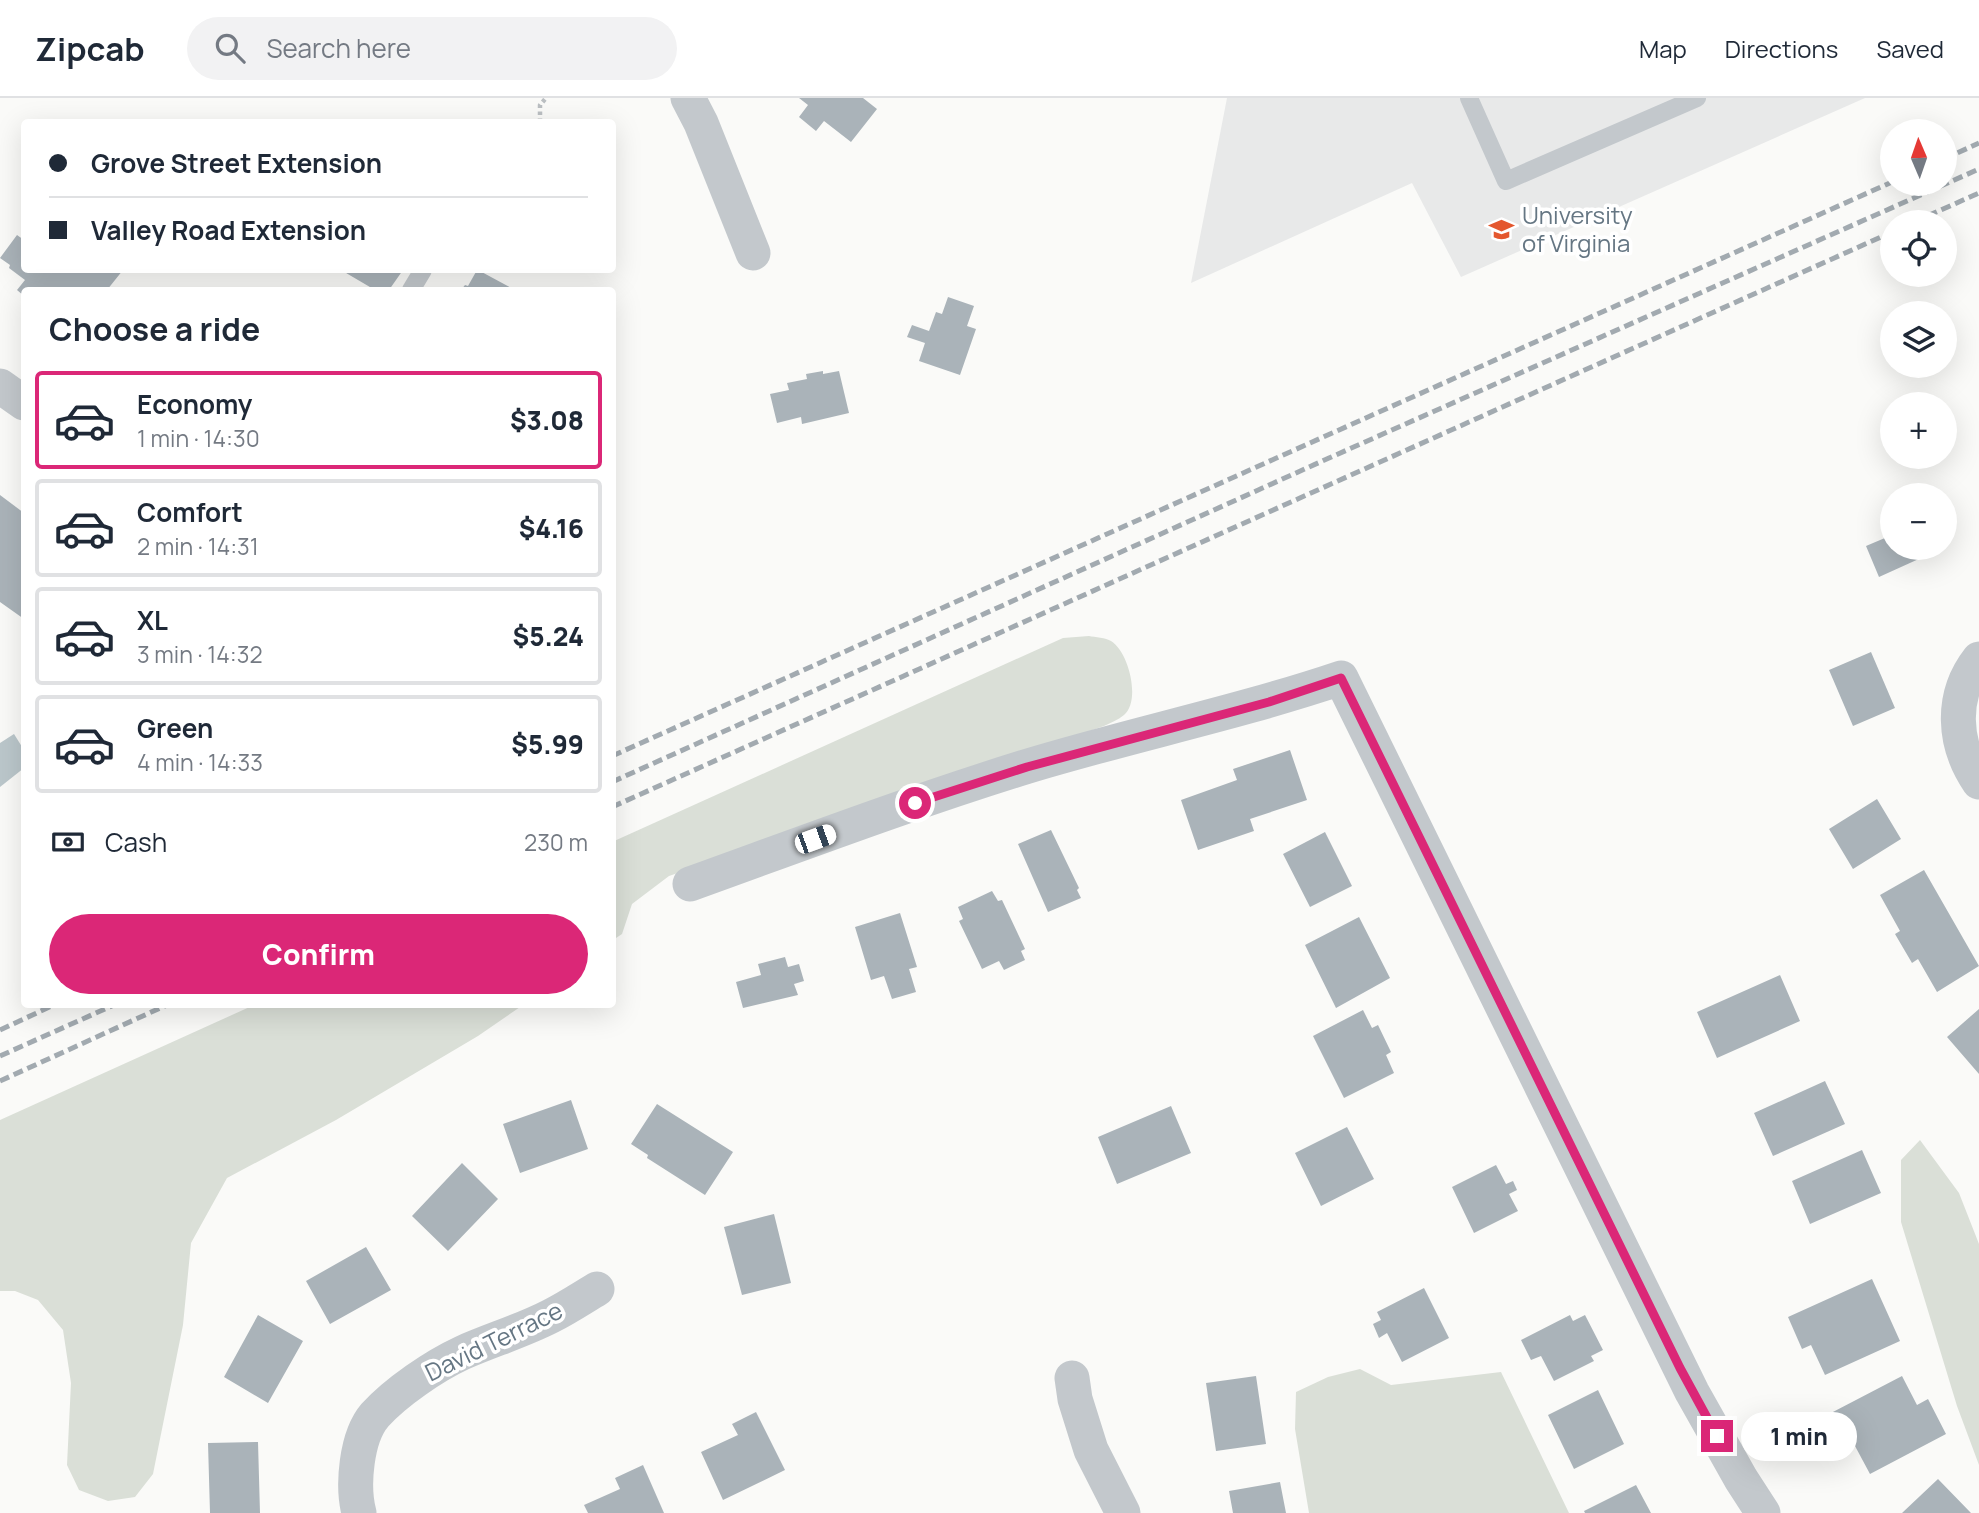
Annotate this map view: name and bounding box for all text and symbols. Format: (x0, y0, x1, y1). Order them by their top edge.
search box (187, 17, 677, 80)
text: Zipcab (35, 26, 145, 71)
icon: search (211, 29, 249, 67)
text: Search here (267, 30, 411, 66)
text: Map (1639, 32, 1687, 65)
text: Directions (1725, 32, 1838, 65)
text: Saved (1876, 32, 1944, 65)
north arrow (1880, 119, 1956, 196)
map controls (1880, 119, 1957, 560)
text: Grove Street Extension (91, 145, 382, 181)
place label: University of Virginia (1522, 198, 1633, 259)
button: locate (1880, 210, 1957, 287)
text: Valley Road Extension (91, 212, 366, 248)
school or university icon: University of Virginia (1488, 216, 1516, 244)
button: layers (1880, 301, 1957, 378)
text: Choose a ride (49, 307, 260, 351)
text: Economy (137, 386, 252, 422)
icon: car (53, 389, 116, 452)
button: + (1880, 392, 1957, 469)
text: $3.08 (510, 402, 584, 438)
text: 1 min · 14:30 (137, 422, 260, 454)
button: − (1880, 483, 1957, 560)
text: Comfort (137, 494, 243, 530)
icon: car (53, 497, 116, 560)
text: $4.16 (519, 510, 584, 546)
text: 2 min · 14:31 (137, 530, 259, 562)
text: XL (137, 602, 168, 638)
icon: car (53, 605, 116, 668)
text: $5.24 (513, 618, 584, 654)
text: 3 min · 14:32 (137, 638, 263, 670)
text: Green (137, 710, 213, 746)
icon: car (53, 713, 116, 776)
text: $5.99 (511, 726, 584, 762)
text: 4 min · 14:33 (137, 746, 263, 778)
route start (899, 787, 931, 819)
car (792, 822, 839, 856)
icon: cash (49, 823, 87, 861)
text: Cash (105, 824, 167, 860)
text: 230 m (524, 826, 588, 858)
button: Confirm (49, 914, 588, 994)
street label: David Terrace (419, 1293, 568, 1388)
callout: 1 min (1742, 1412, 1857, 1460)
route end (1701, 1420, 1733, 1452)
text: 1 min (1770, 1420, 1828, 1452)

